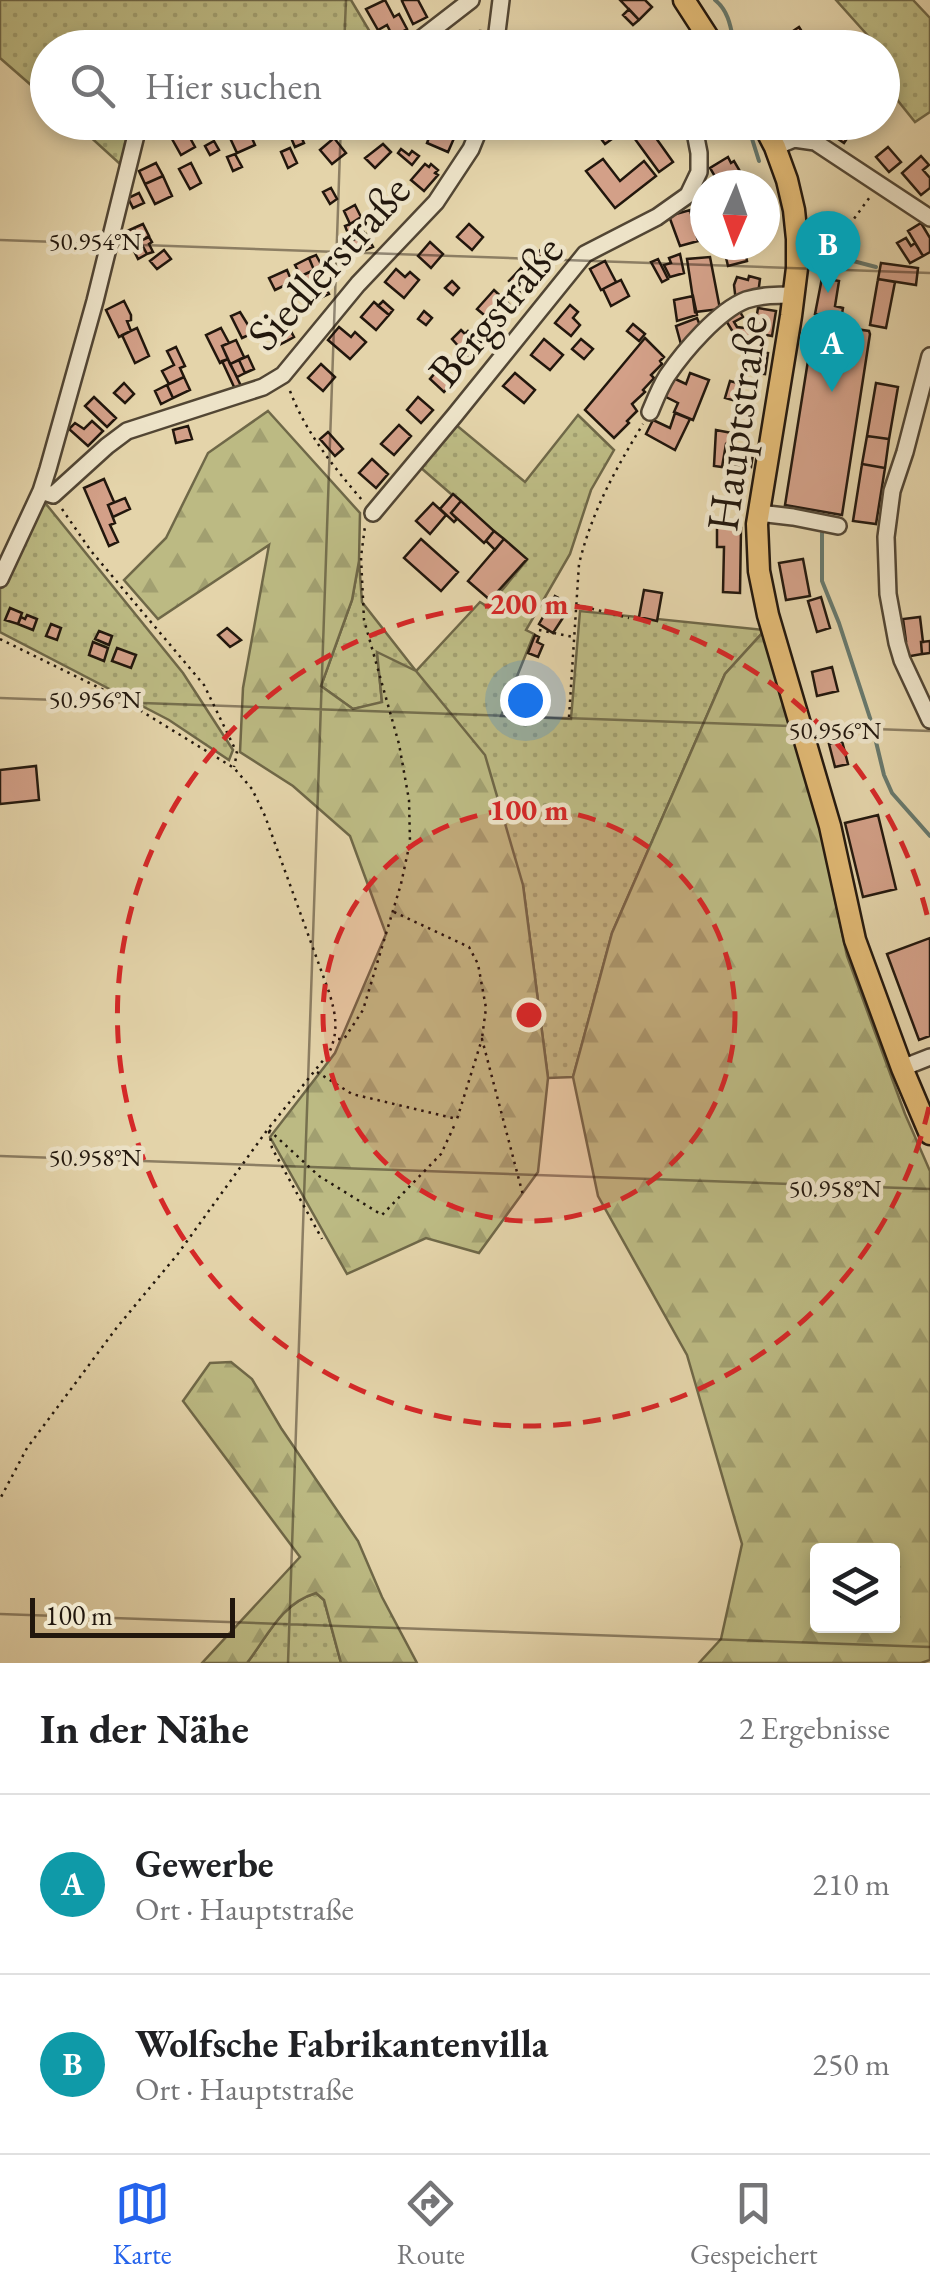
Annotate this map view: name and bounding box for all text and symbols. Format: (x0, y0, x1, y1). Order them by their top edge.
search box (30, 30, 900, 140)
icon: search (65, 58, 120, 113)
text: Hier suchen (145, 61, 322, 110)
street label: Siedlerstraße (234, 162, 422, 362)
north arrow (690, 170, 780, 260)
pin: B (796, 210, 860, 293)
street label: Bergstraße (415, 222, 575, 398)
text: 50.954°N (49, 225, 142, 257)
pin: A (800, 310, 864, 392)
street label: Hauptstraße (692, 311, 780, 535)
text: 200 m (490, 584, 568, 623)
your location (500, 675, 551, 726)
text: 50.956°N (49, 683, 142, 715)
text: 50.956°N (789, 714, 882, 746)
text: 100 m (490, 790, 568, 829)
centre of rings (511, 997, 547, 1033)
text: 50.958°N (49, 1141, 142, 1173)
text: 50.958°N (789, 1172, 882, 1204)
map controls (810, 1543, 900, 1633)
button: layers (810, 1543, 900, 1633)
scale bar (30, 1593, 235, 1638)
text: 100 m (45, 1597, 113, 1633)
text: In der Nähe (40, 1701, 249, 1756)
text: 2 Ergebnisse (739, 1707, 890, 1749)
text: Gewerbe (135, 1839, 274, 1888)
text: A (61, 1863, 84, 1905)
text: 210 m (813, 1863, 890, 1905)
text: Ort · Hauptstraße (135, 1888, 354, 1930)
text: Wolfsche Fabrikantenvilla (135, 2019, 548, 2068)
text: B (62, 2043, 83, 2085)
text: 250 m (813, 2043, 890, 2085)
text: Ort · Hauptstraße (135, 2068, 354, 2110)
tab: Karte (112, 2176, 172, 2272)
tab: Route (397, 2176, 465, 2272)
tab: Gespeichert (690, 2176, 818, 2272)

